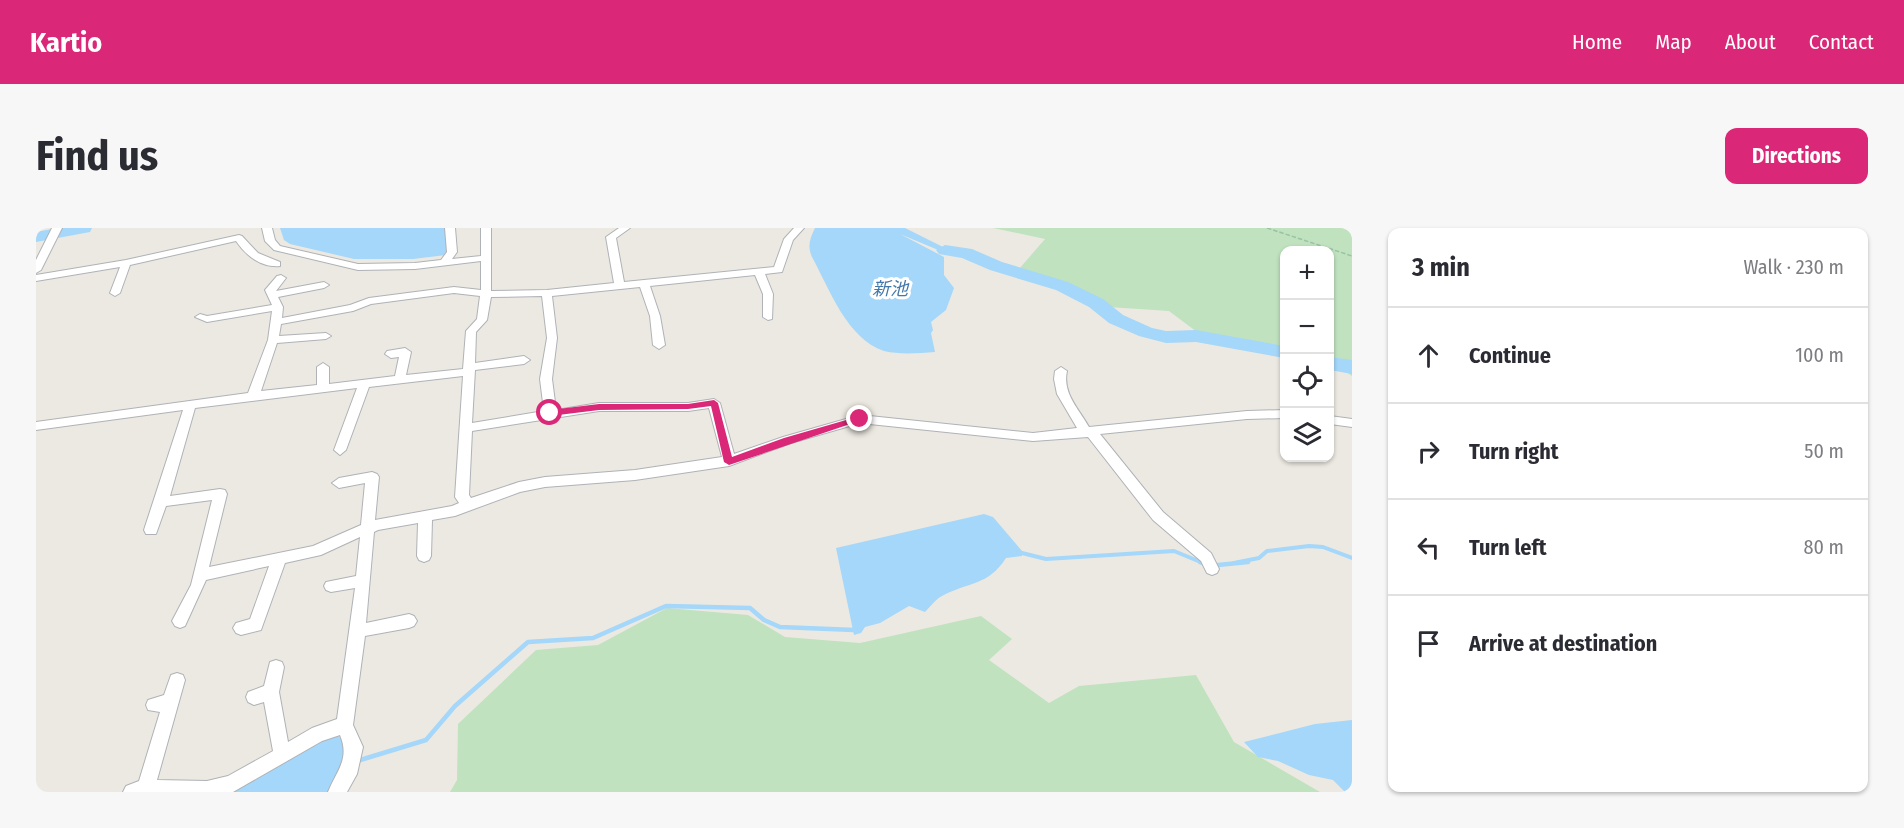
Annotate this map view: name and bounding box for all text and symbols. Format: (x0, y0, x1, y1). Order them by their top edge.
text: Kartio (30, 26, 102, 59)
text: Home (1572, 29, 1622, 55)
text: Map (1655, 29, 1692, 55)
text: About (1725, 29, 1776, 55)
text: Contact (1809, 29, 1874, 55)
button: Directions (1725, 128, 1868, 184)
text: Find us (36, 131, 158, 181)
map controls (1280, 246, 1334, 462)
button: + (1280, 246, 1334, 300)
text: 3 min (1412, 252, 1470, 283)
text: Walk · 230 m (1743, 255, 1844, 279)
water label: 新池 (872, 278, 910, 300)
button: − (1280, 300, 1334, 354)
icon: ahead (1412, 339, 1445, 372)
text: Continue (1469, 342, 1551, 369)
text: 100 m (1795, 343, 1844, 367)
button: locate (1280, 354, 1334, 408)
route start (536, 399, 562, 425)
route end (846, 405, 872, 431)
button: layers (1280, 408, 1334, 462)
icon: right (1412, 435, 1445, 468)
text: Turn right (1469, 438, 1558, 465)
text: 50 m (1804, 439, 1844, 463)
icon: left (1412, 531, 1445, 564)
text: Turn left (1469, 534, 1547, 561)
text: 80 m (1804, 535, 1844, 559)
icon: arrive (1412, 627, 1445, 660)
text: Arrive at destination (1469, 630, 1657, 657)

